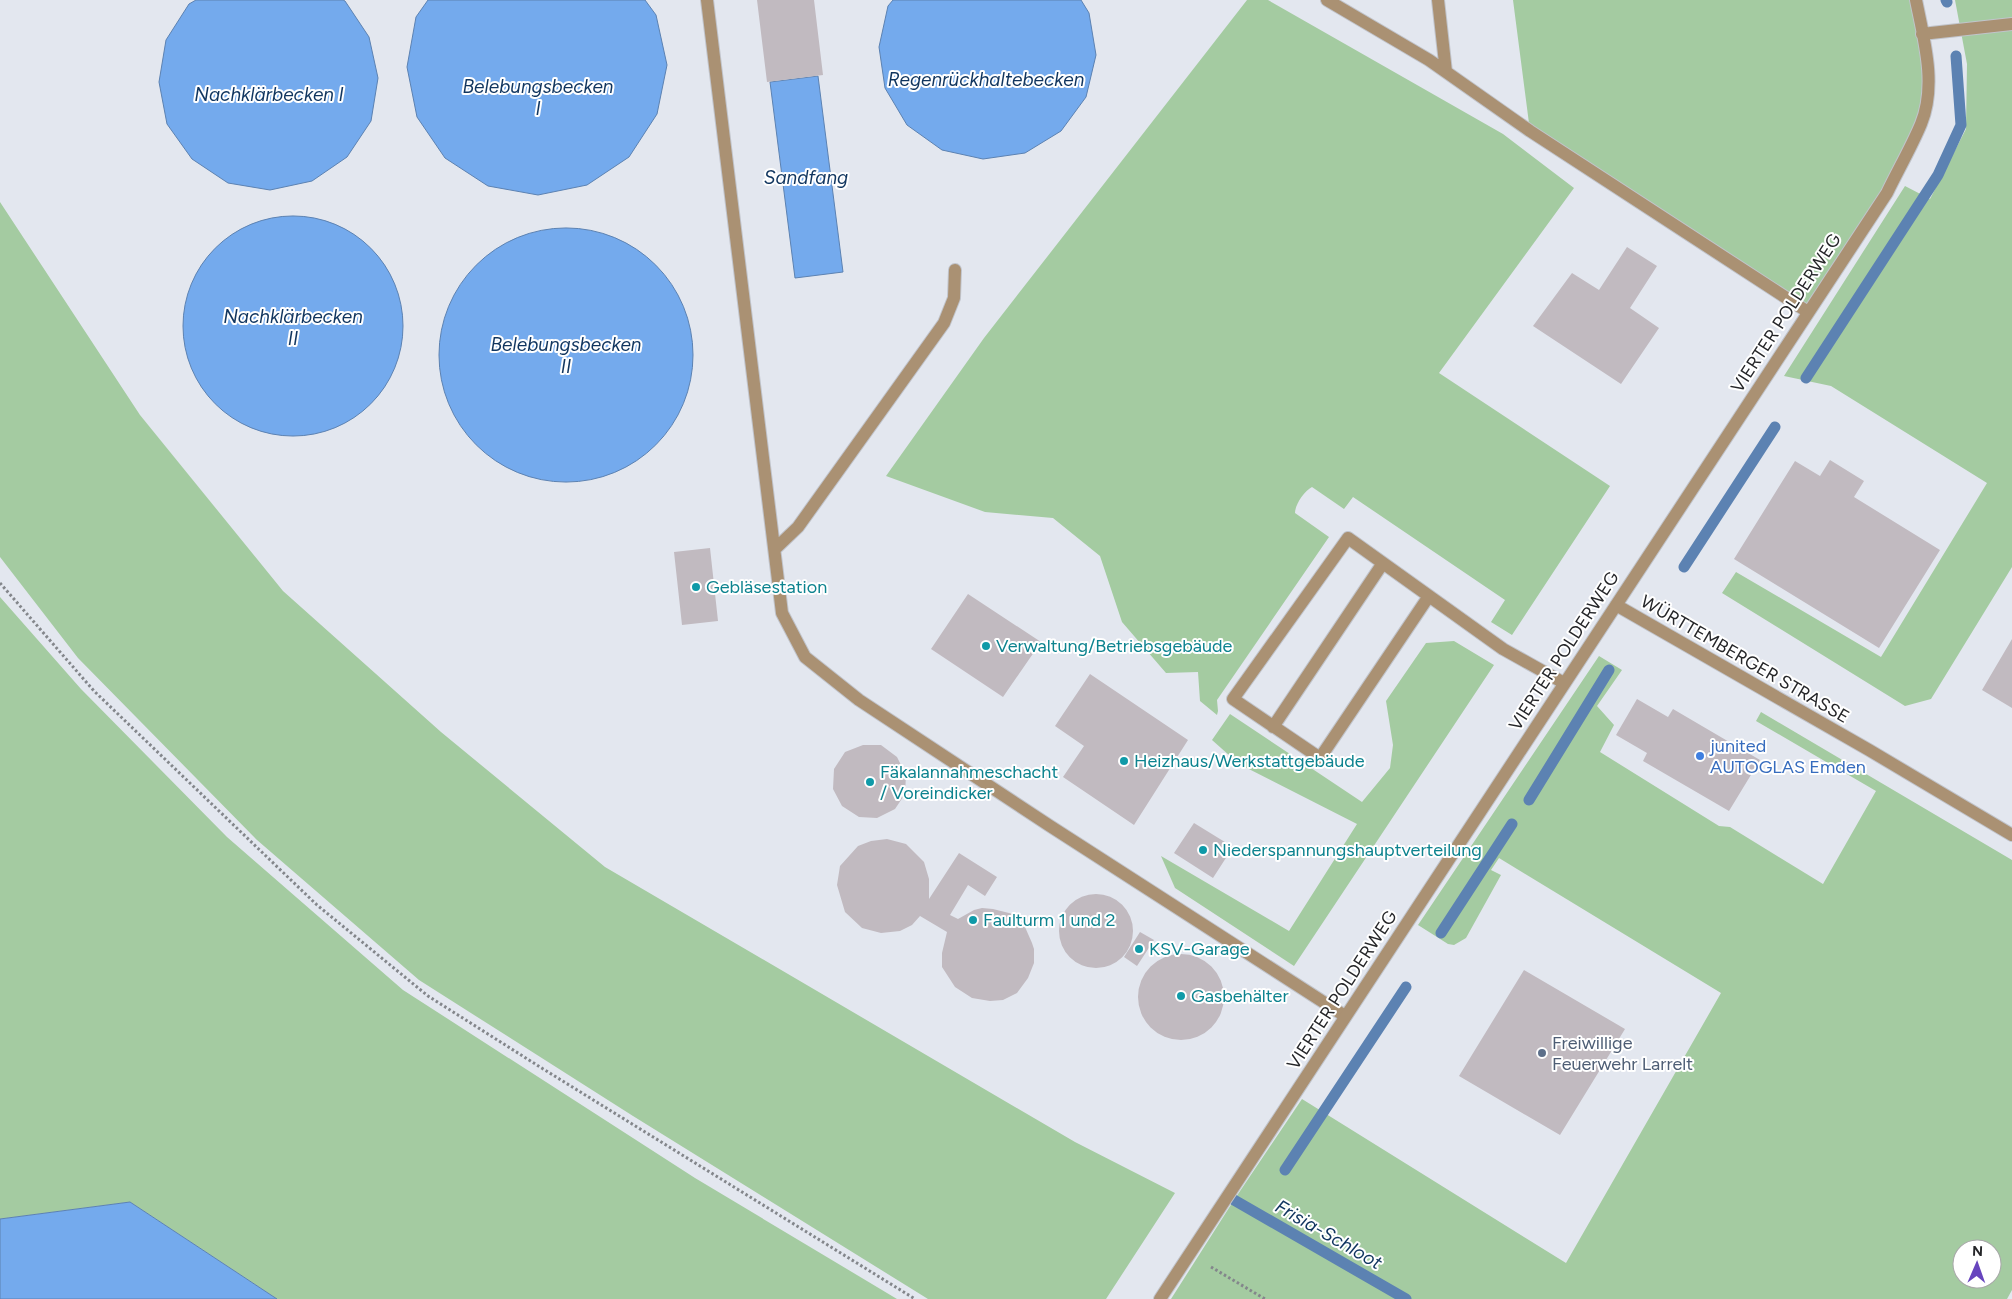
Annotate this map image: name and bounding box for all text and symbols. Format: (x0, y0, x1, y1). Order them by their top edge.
water label: Regenrückhaltebecken (888, 68, 1085, 91)
water label: Belebungsbecken I (463, 75, 614, 120)
water label: Nachklärbecken I (194, 83, 344, 106)
water label: Sandfang (764, 166, 848, 189)
street label: VIERTER POLDERWEG (1726, 229, 1846, 397)
water label: Nachklärbecken II (223, 305, 363, 350)
water label: Belebungsbecken II (491, 333, 642, 378)
street label: VIERTER POLDERWEG (1504, 567, 1624, 735)
place label: Gebläsestation (706, 576, 827, 598)
marker: Gebläsestation (690, 581, 702, 593)
street label: WÜRTTEMBERGER STRASSE (1637, 590, 1853, 728)
place label: Verwaltung/Betriebsgebäude (996, 635, 1233, 657)
marker: Verwaltung/Betriebsgebäude (980, 640, 992, 652)
place label: junited AUTOGLAS Emden (1709, 735, 1866, 778)
place label: Heizhaus/Werkstattgebäude (1134, 750, 1365, 772)
marker: junited AUTOGLAS Emden (1694, 750, 1706, 762)
marker: Heizhaus/Werkstattgebäude (1118, 755, 1130, 767)
place label: Fäkalannahmeschacht / Voreindicker (880, 761, 1058, 804)
marker: Fäkalannahmeschacht / Voreindicker (864, 776, 876, 788)
place label: Niederspannungshauptverteilung (1213, 839, 1482, 861)
marker: Niederspannungshauptverteilung (1197, 844, 1209, 856)
street label: VIERTER POLDERWEG (1282, 906, 1402, 1074)
place label: Faulturm 1 und 2 (983, 909, 1116, 931)
marker: Faulturm 1 und 2 (967, 914, 979, 926)
place label: KSV-Garage (1149, 938, 1250, 960)
marker: KSV-Garage (1133, 943, 1145, 955)
place label: Gasbehälter (1191, 985, 1288, 1007)
marker: Gasbehälter (1175, 990, 1187, 1002)
place label: Freiwillige Feuerwehr Larrelt (1552, 1032, 1693, 1075)
marker: Freiwillige Feuerwehr Larrelt (1536, 1047, 1548, 1059)
water label: Frisia-Schloot (1271, 1195, 1387, 1275)
north arrow (1952, 1239, 2002, 1289)
text: N (1972, 1243, 1983, 1260)

